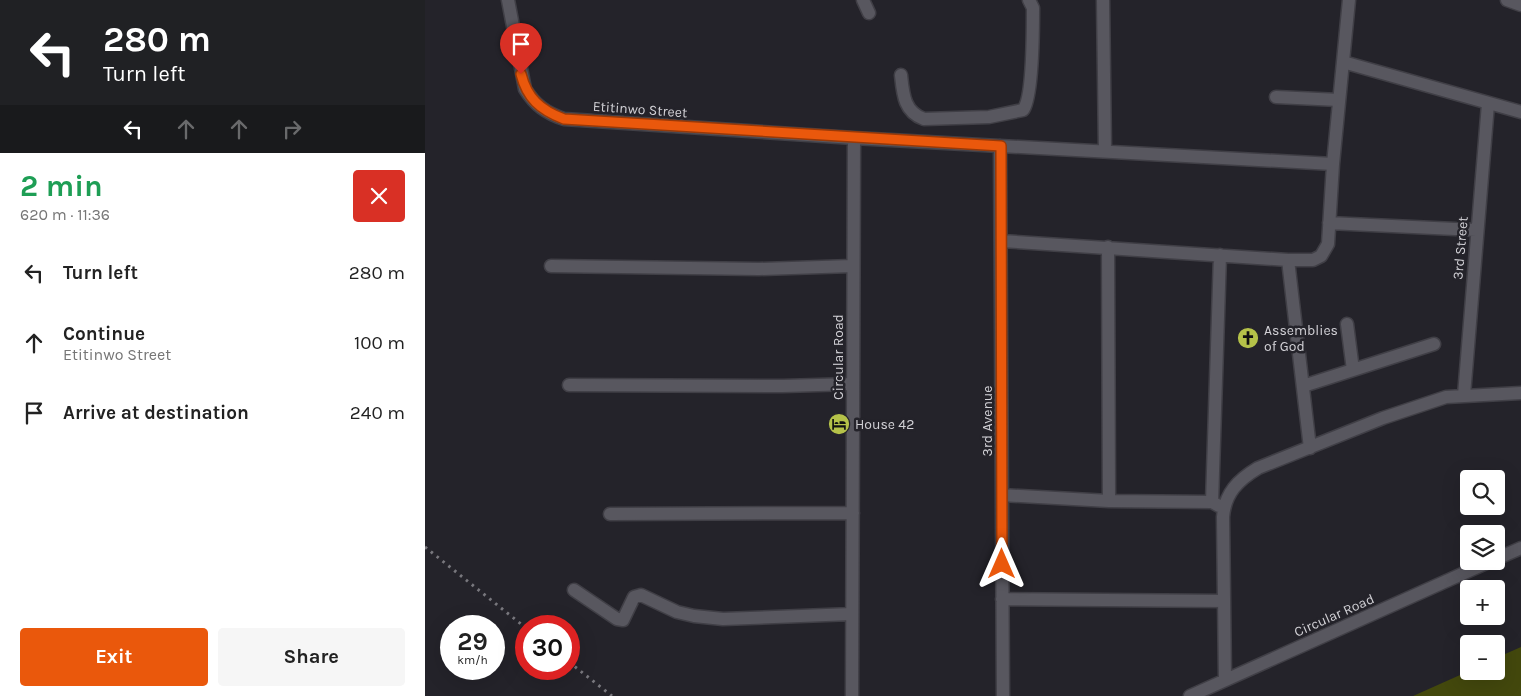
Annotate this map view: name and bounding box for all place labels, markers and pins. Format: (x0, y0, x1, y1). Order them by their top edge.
pin (500, 23, 542, 74)
place label: Assemblies of God (1264, 322, 1338, 355)
church icon: Assemblies of God (1236, 326, 1260, 350)
hotel icon: House 42 (827, 412, 851, 436)
place label: House 42 (855, 416, 914, 433)

